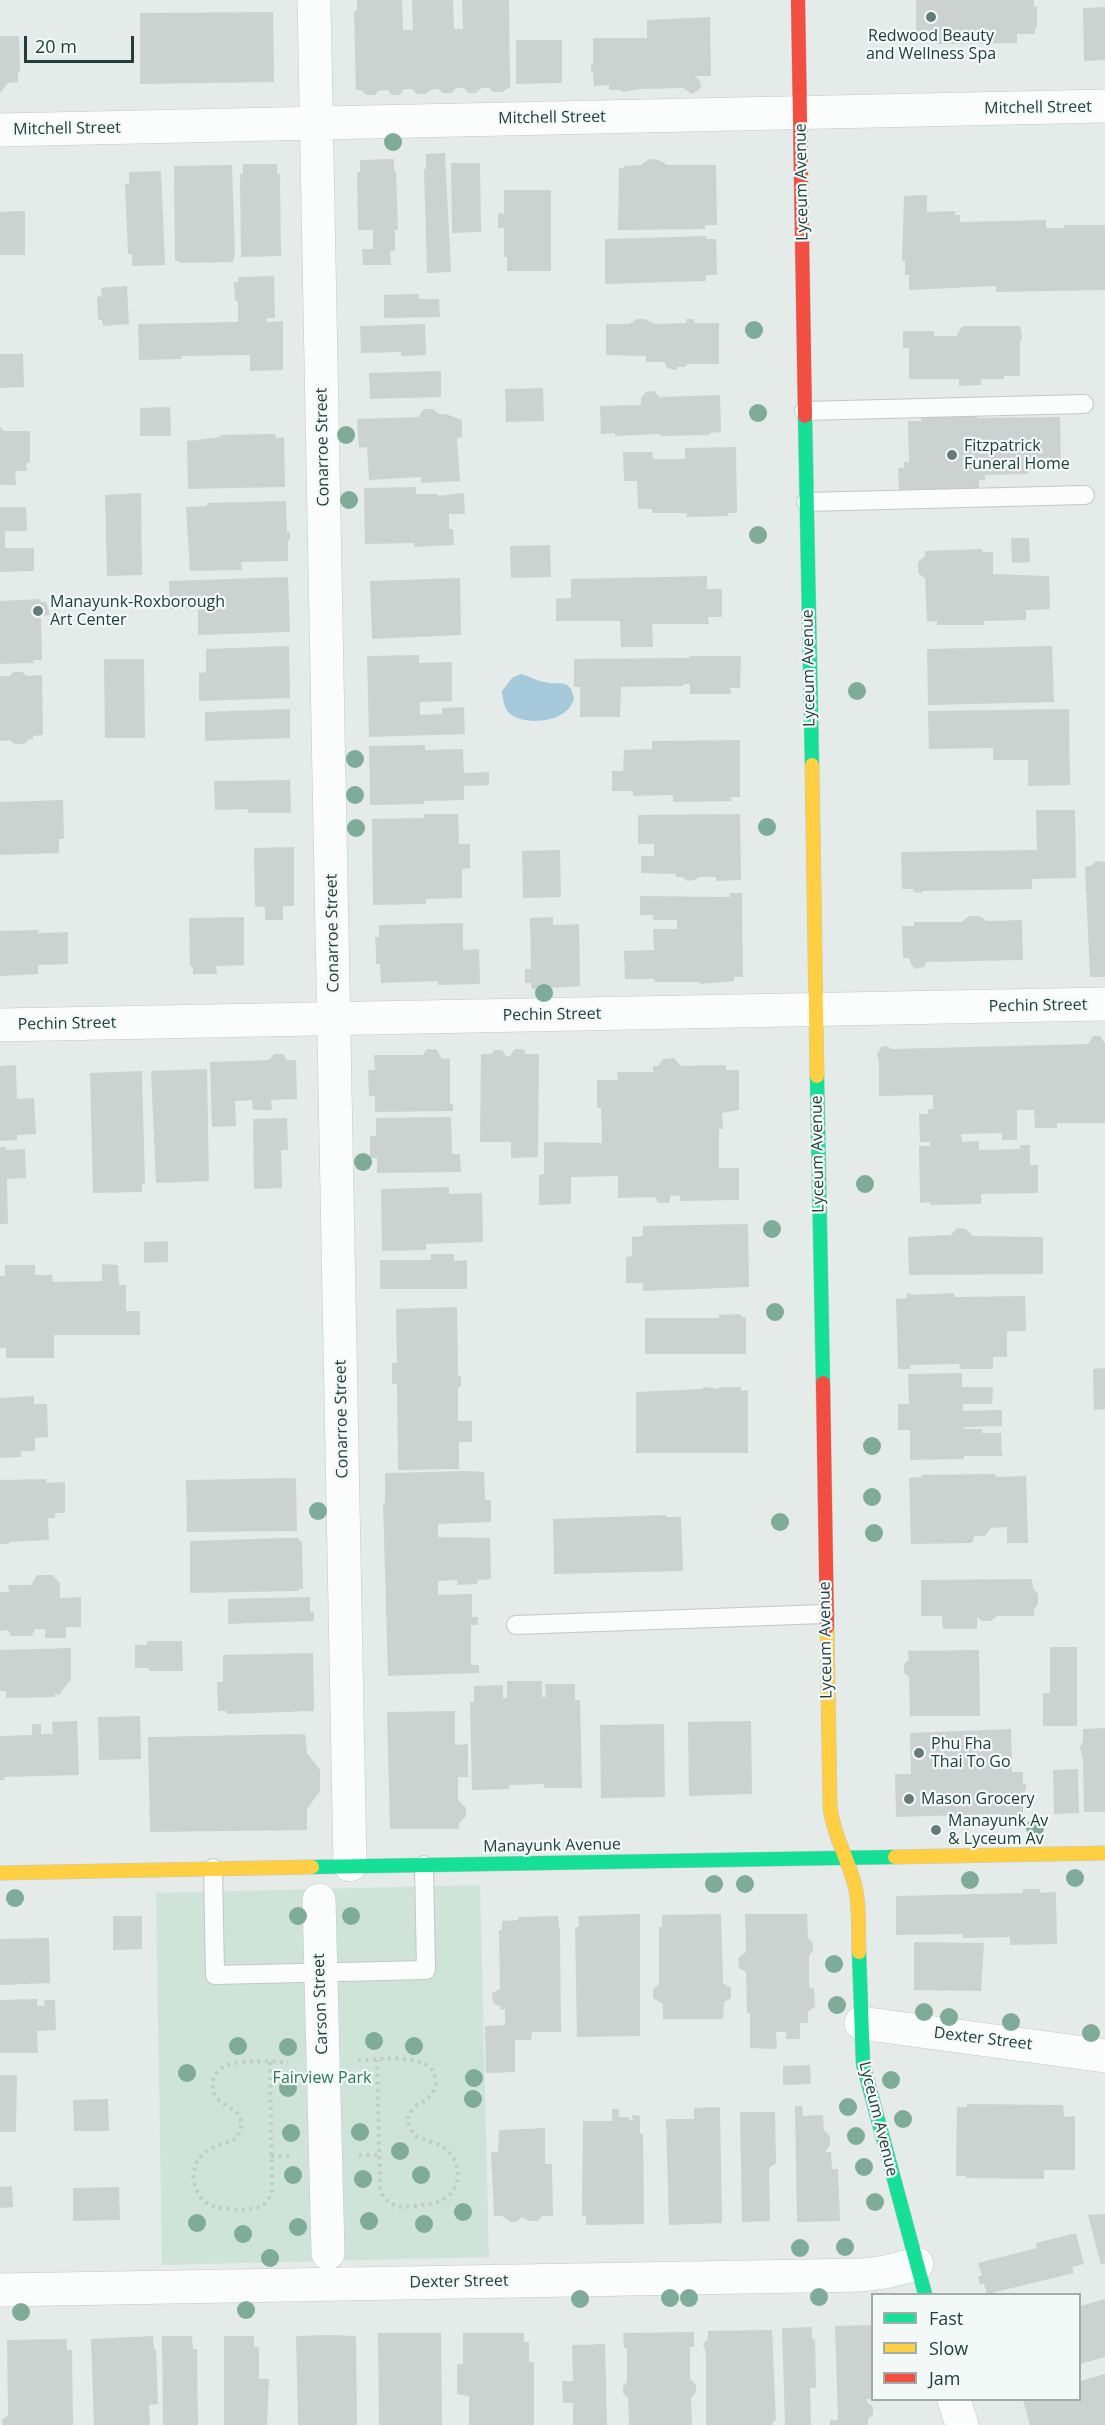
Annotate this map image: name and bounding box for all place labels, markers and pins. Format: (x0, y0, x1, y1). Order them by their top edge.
marker: Redwood Beauty and Wellness Spa (924, 10, 938, 24)
place label: Redwood Beauty and Wellness Spa (866, 26, 996, 64)
place label: Fitzpatrick Funeral Home (964, 436, 1070, 474)
marker: Fitzpatrick Funeral Home (945, 448, 959, 462)
place label: Manayunk-Roxborough Art Center (50, 592, 225, 630)
marker: Manayunk-Roxborough Art Center (31, 604, 45, 618)
place label: Phu Fha Thai To Go (931, 1734, 1011, 1772)
marker: Phu Fha Thai To Go (912, 1746, 926, 1760)
place label: Mason Grocery (921, 1789, 1034, 1809)
marker: Mason Grocery (902, 1792, 916, 1806)
place label: Manayunk Av & Lyceum Av (948, 1811, 1048, 1849)
marker: Manayunk Av & Lyceum Av (929, 1823, 943, 1837)

